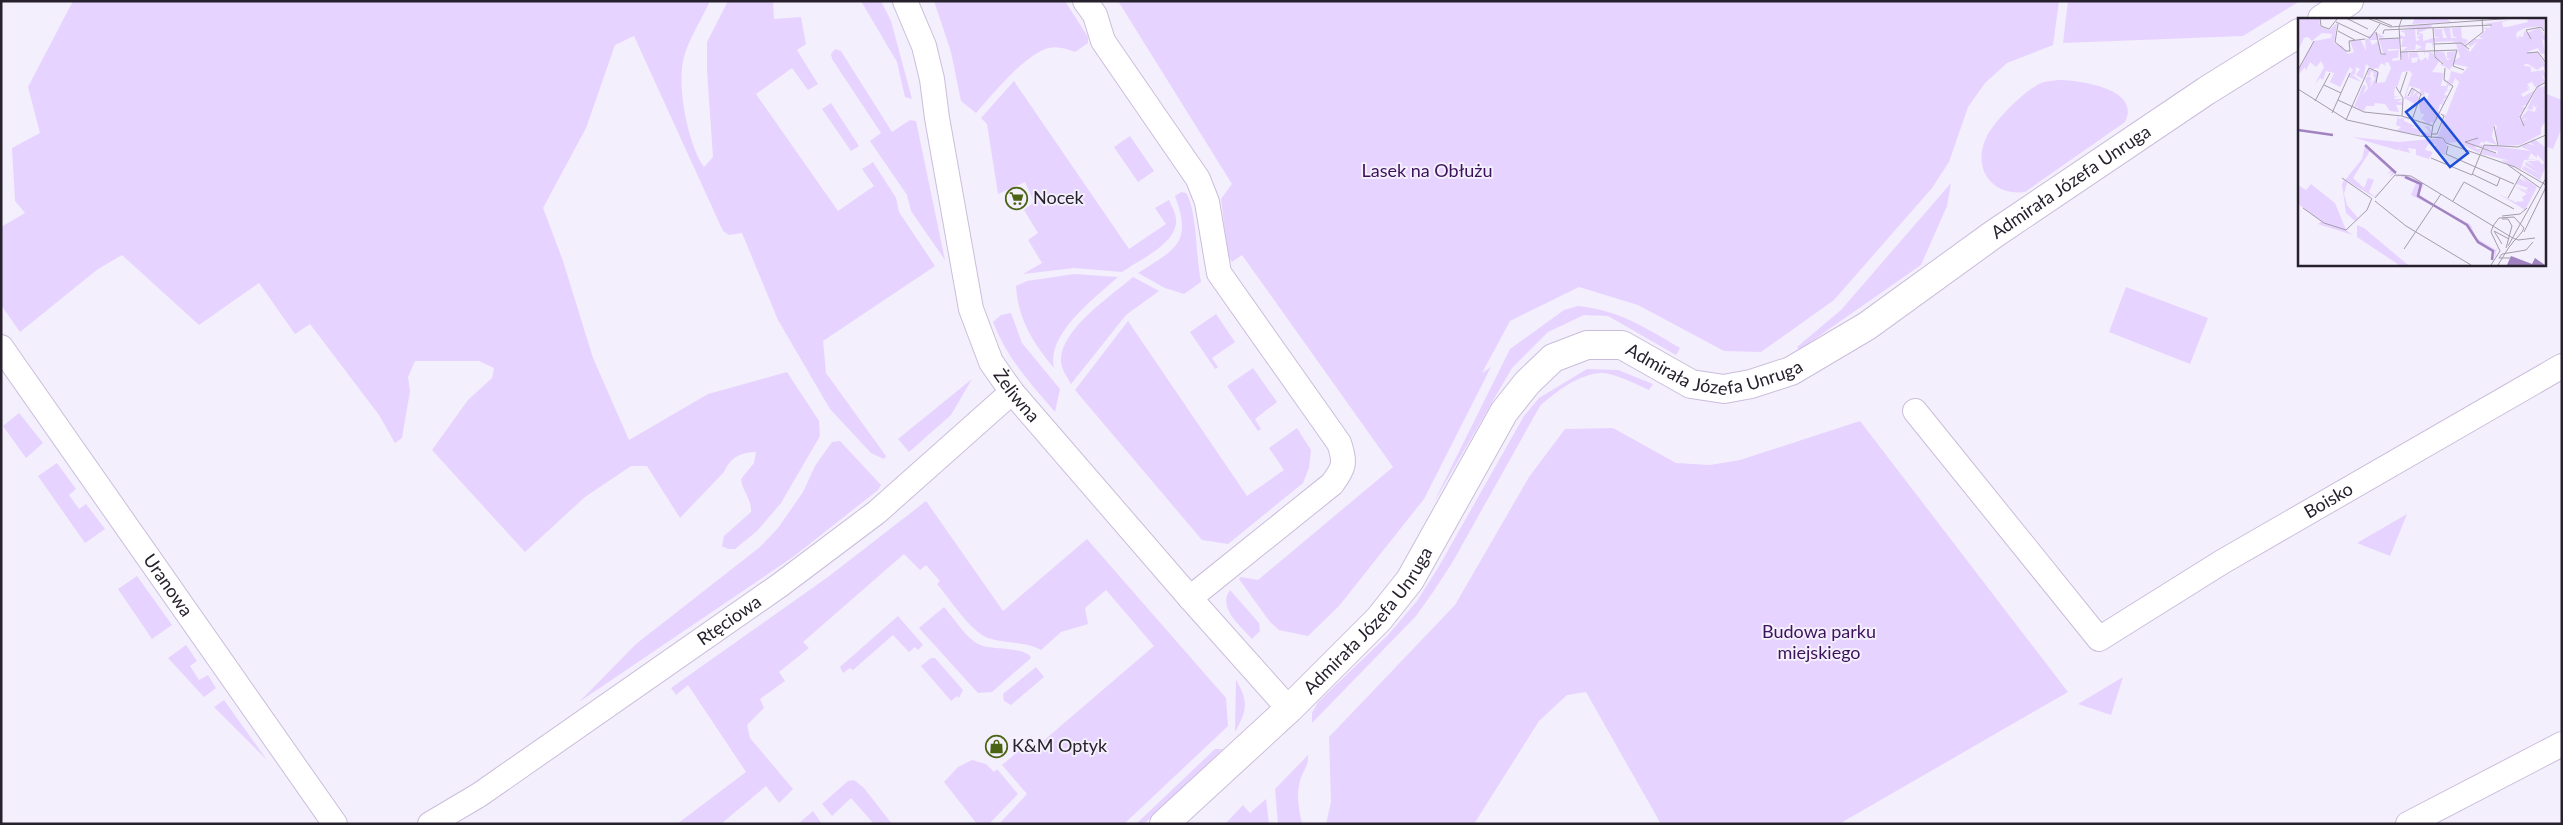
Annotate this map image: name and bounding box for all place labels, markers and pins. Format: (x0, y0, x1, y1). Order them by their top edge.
supermarket icon: Nocek (1005, 186, 1029, 210)
place label: Nocek (1033, 186, 1085, 208)
shop icon: K&M Optyk (984, 734, 1008, 758)
place label: K&M Optyk (1012, 734, 1108, 756)

